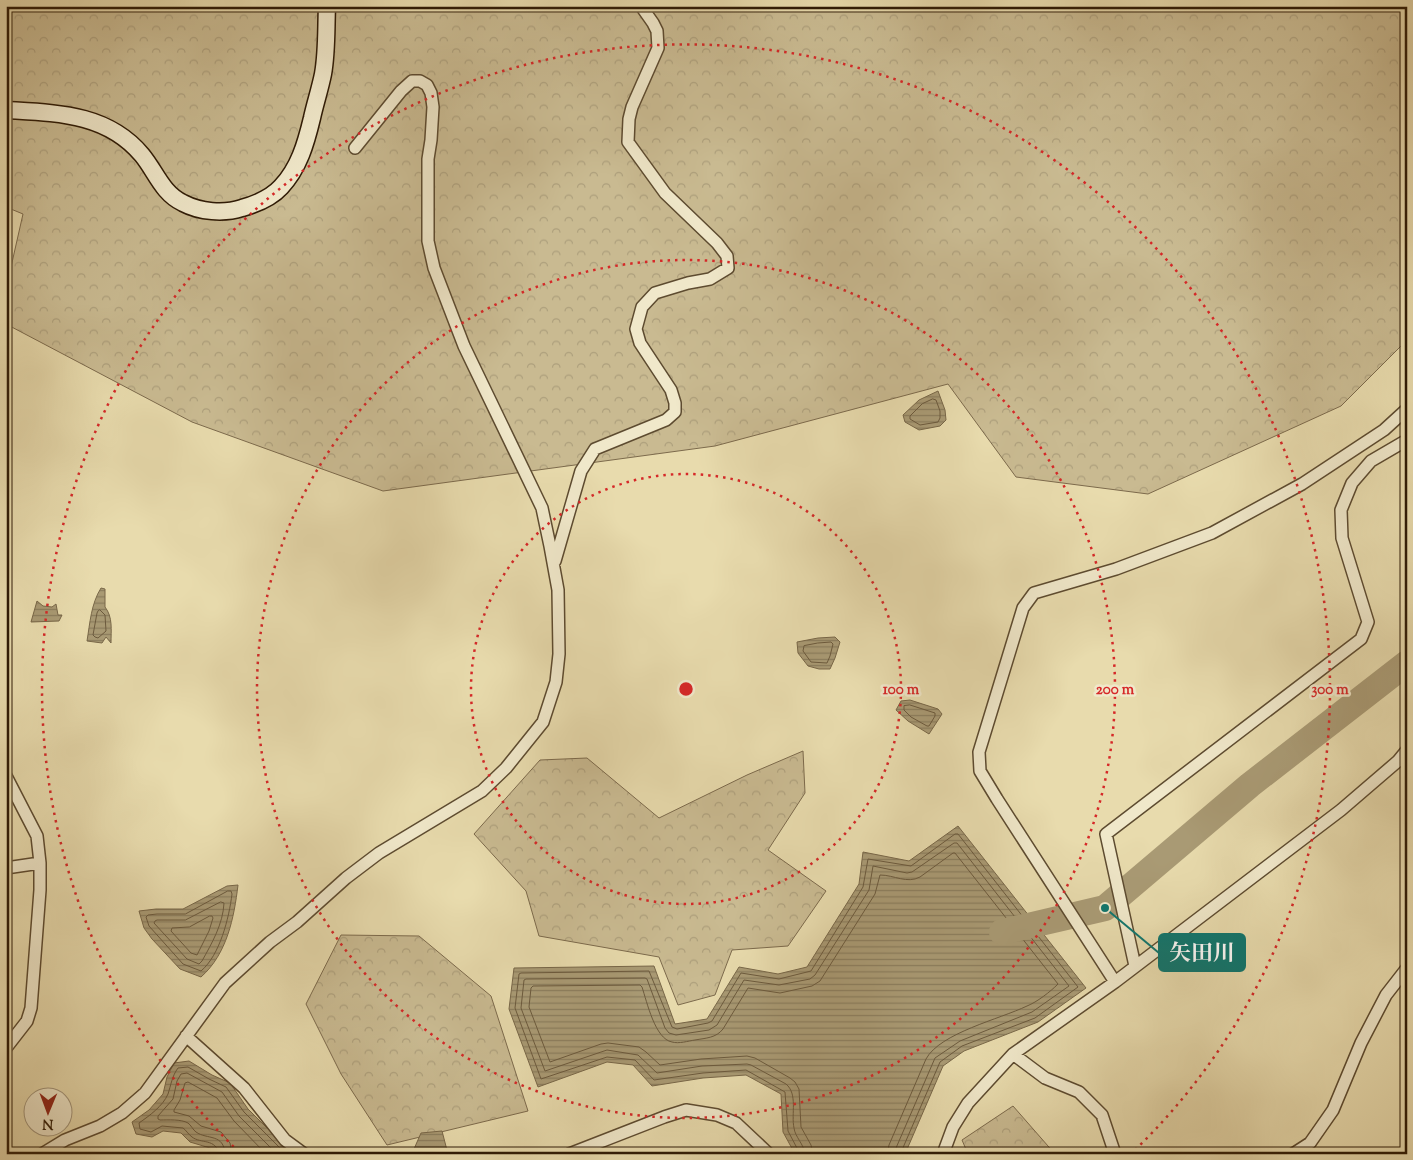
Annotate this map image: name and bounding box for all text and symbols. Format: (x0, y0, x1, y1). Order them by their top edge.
centre of rings (677, 680, 695, 698)
text: 100 m (883, 680, 920, 701)
text: 200 m (1096, 680, 1135, 701)
text: 300 m (1311, 680, 1349, 701)
callout: 矢田川 (1159, 934, 1245, 971)
text: 矢田川 (1169, 939, 1235, 971)
north arrow (22, 1088, 72, 1138)
text: N (42, 1113, 54, 1133)

